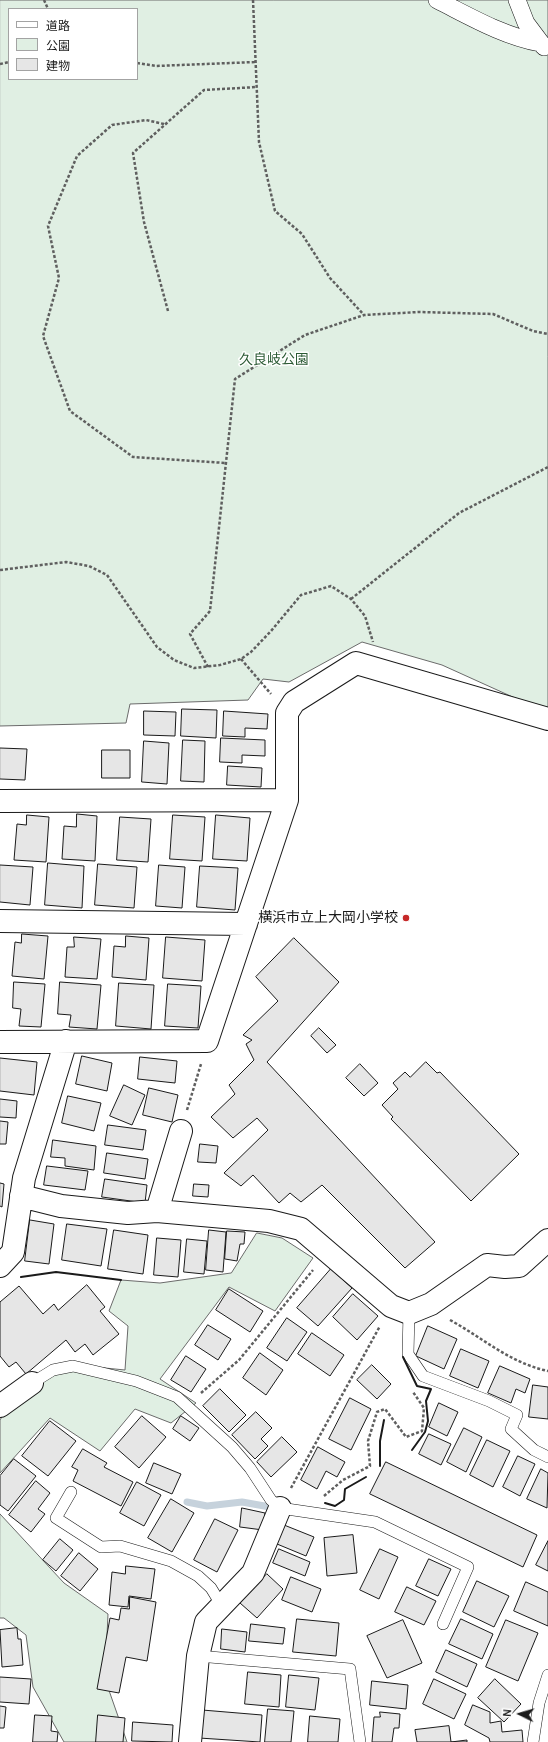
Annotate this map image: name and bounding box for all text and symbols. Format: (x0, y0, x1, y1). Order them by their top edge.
legend (8, 8, 138, 80)
text: 道路 (46, 19, 70, 33)
text: 公園 (46, 39, 70, 53)
text: 建物 (46, 59, 70, 73)
park label: 久良岐公園 (239, 352, 309, 368)
place label: 横浜市立上大岡小学校 (258, 910, 398, 926)
marker: 横浜市立上大岡小学校 (401, 913, 411, 923)
north arrow (500, 1694, 540, 1734)
text: N (501, 1708, 514, 1717)

